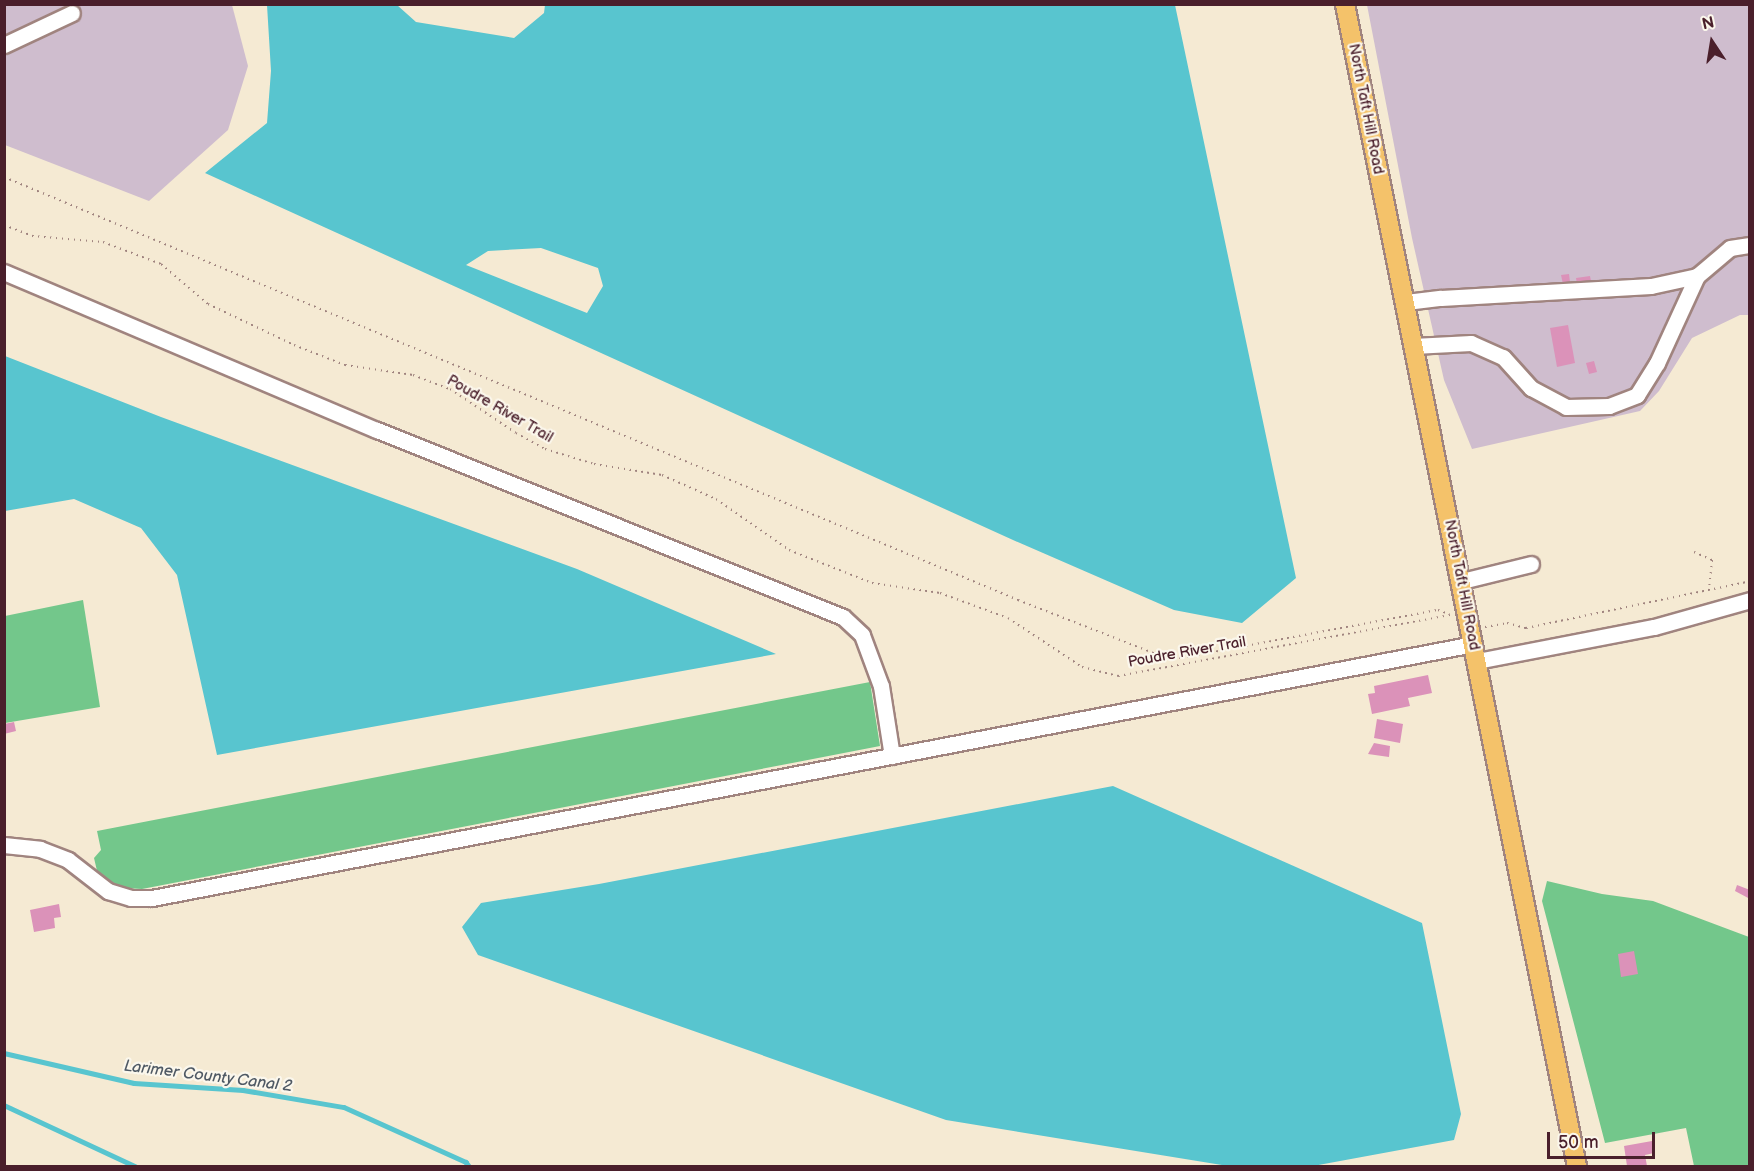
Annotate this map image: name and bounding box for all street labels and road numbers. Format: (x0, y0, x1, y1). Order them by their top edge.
street label: North Taft Hill Road (1344, 42, 1388, 176)
street label: Poudre River Trail (444, 371, 556, 447)
street label: North Taft Hill Road (1440, 518, 1484, 652)
street label: Poudre River Trail (1126, 633, 1248, 671)

